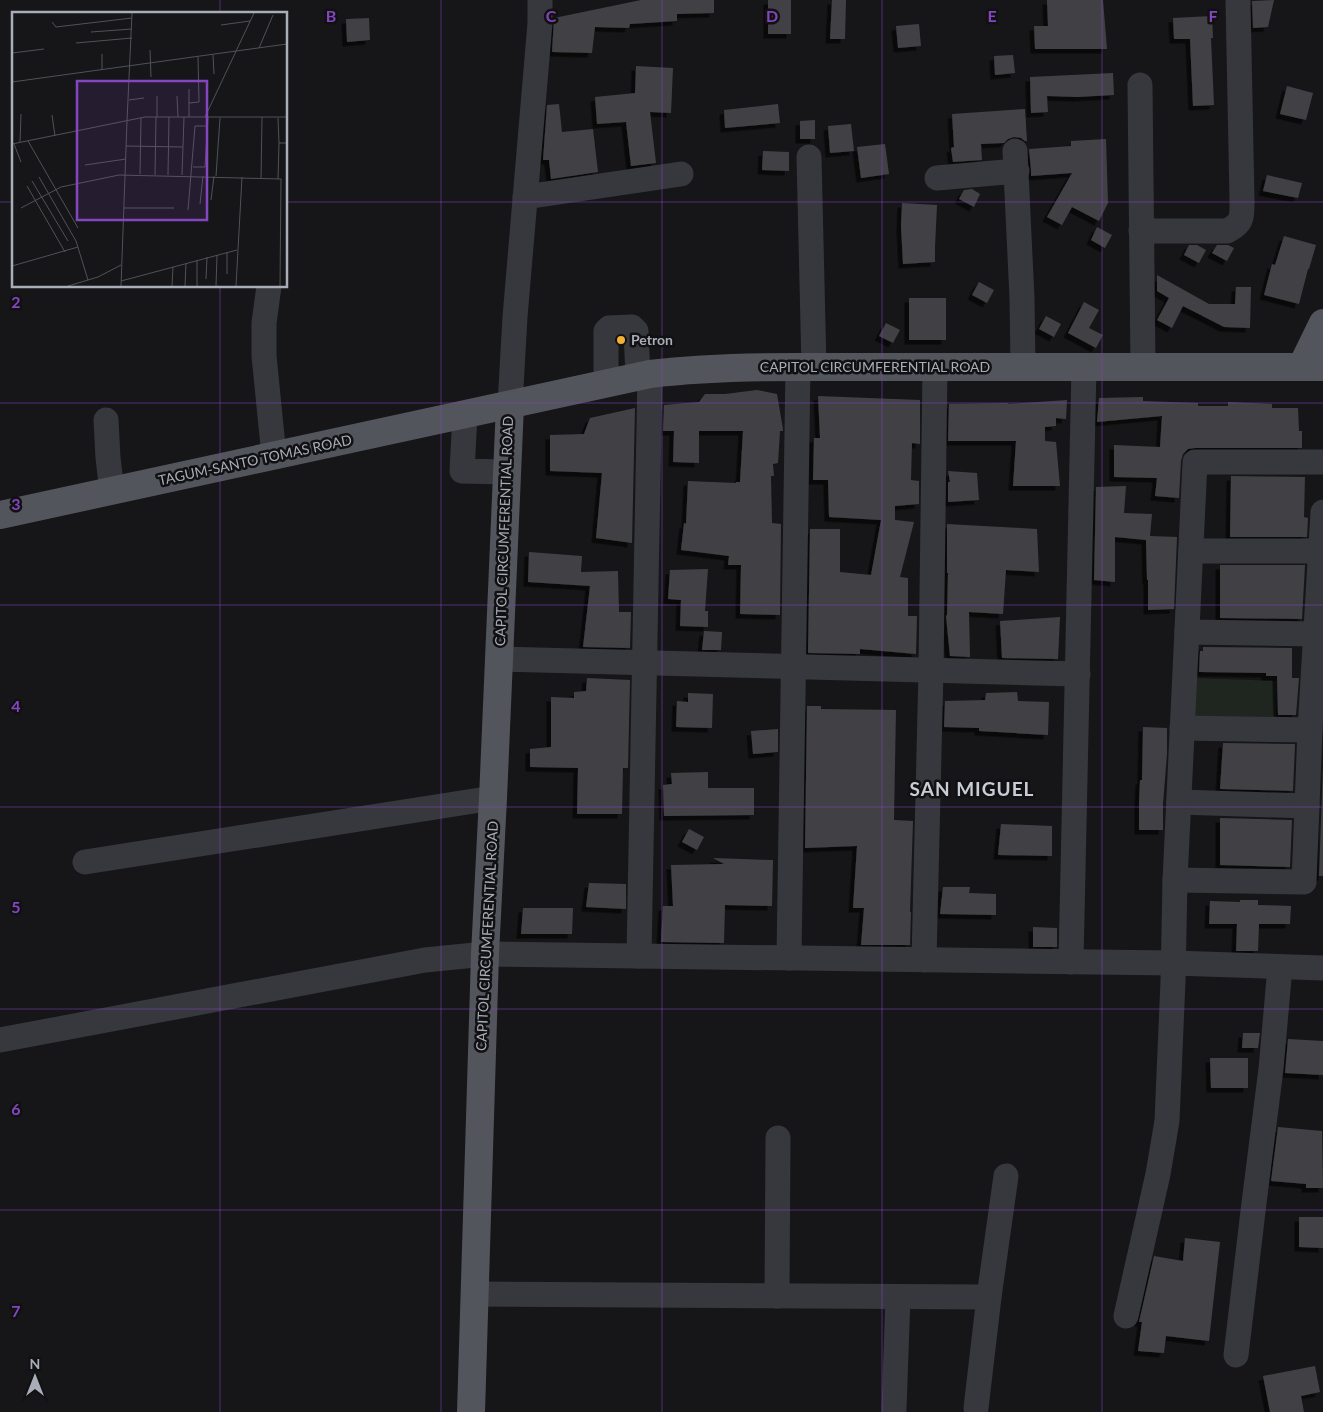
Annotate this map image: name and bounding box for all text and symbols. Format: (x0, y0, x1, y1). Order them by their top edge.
text: B (326, 6, 336, 25)
text: C (546, 6, 557, 25)
text: D (766, 6, 778, 25)
text: E (987, 6, 997, 25)
text: F (1208, 6, 1218, 25)
inset map (12, 12, 288, 288)
text: 2 (11, 292, 21, 311)
place label: Petron (631, 331, 673, 348)
marker: Petron (615, 334, 627, 346)
street label: CAPITOL CIRCUMFERENTIAL ROAD (760, 358, 990, 375)
street label: CAPITOL CIRCUMFERENTIAL ROAD (491, 416, 516, 646)
street label: TAGUM-SANTO TOMAS ROAD (157, 431, 353, 488)
text: 3 (11, 494, 21, 513)
text: 4 (11, 696, 21, 715)
district label: SAN MIGUEL (910, 777, 1034, 800)
street label: CAPITOL CIRCUMFERENTIAL ROAD (472, 820, 501, 1051)
text: 5 (11, 897, 21, 916)
text: 6 (11, 1099, 21, 1118)
text: 7 (11, 1301, 21, 1320)
north arrow (10, 1352, 60, 1402)
text: N (30, 1355, 40, 1372)

